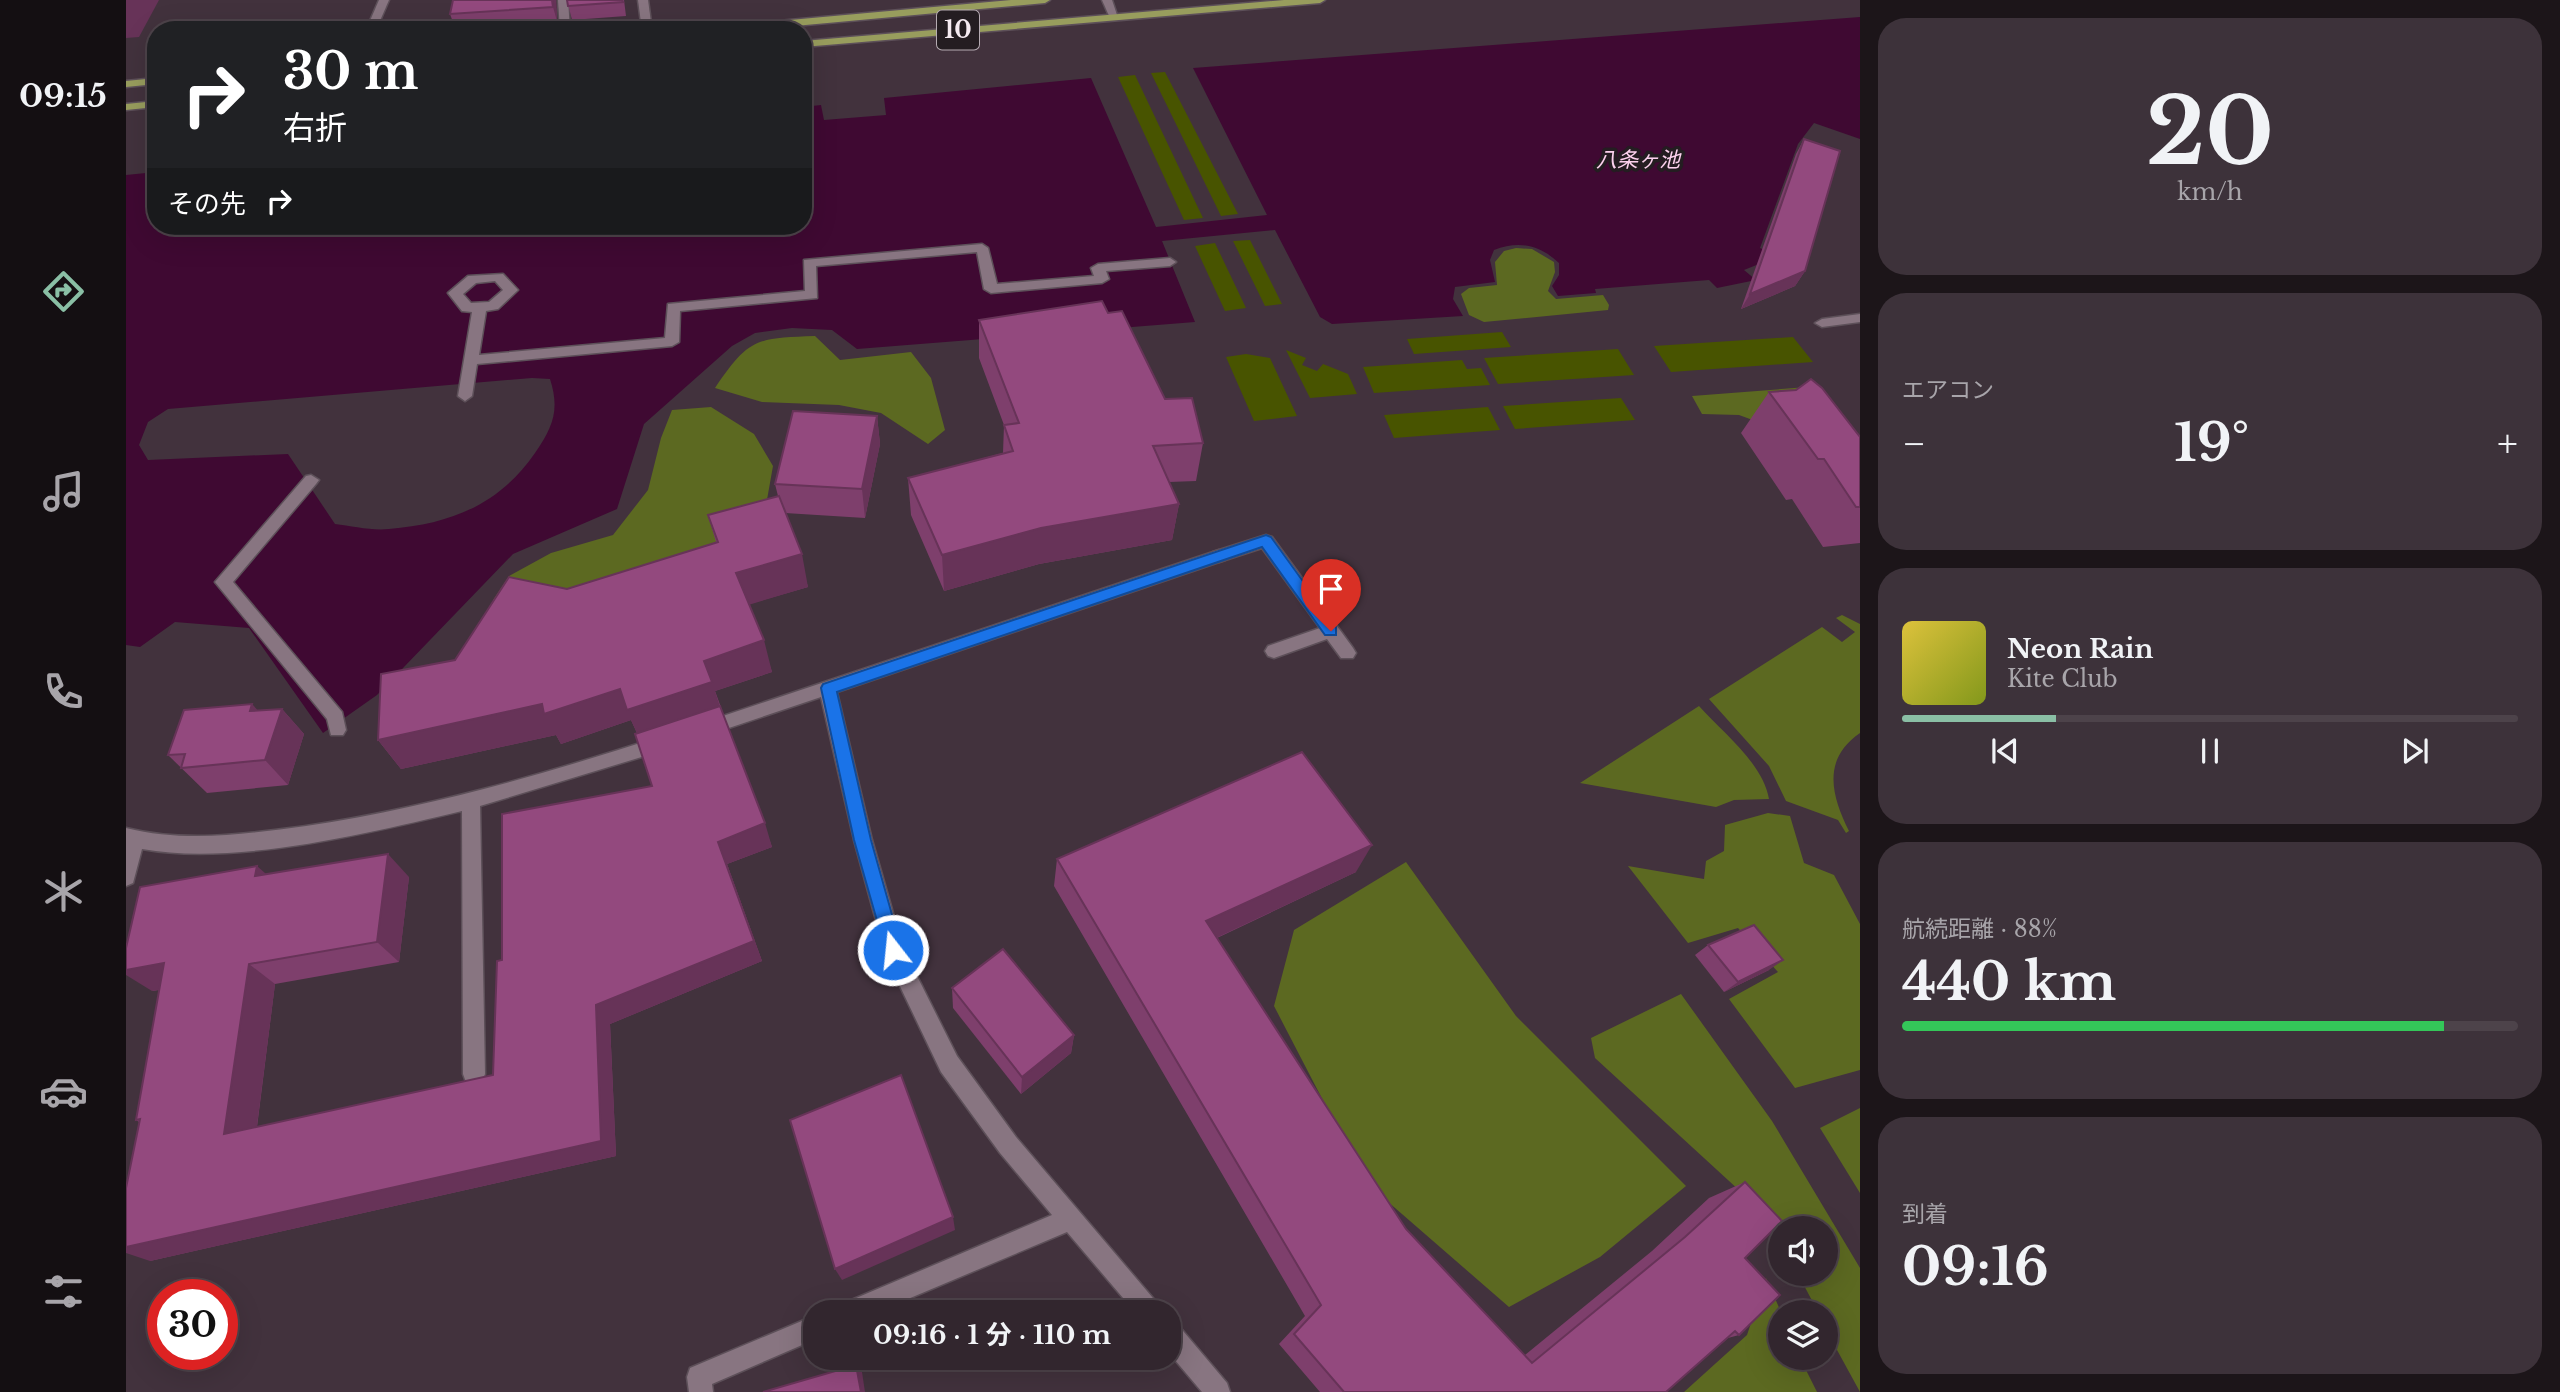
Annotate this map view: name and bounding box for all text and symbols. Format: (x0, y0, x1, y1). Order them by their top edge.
road number: 10 (937, 10, 979, 50)
text: 30 m (283, 41, 418, 102)
icon: right (168, 49, 259, 140)
text: 09:15 (19, 76, 107, 116)
text: 20 (2146, 76, 2274, 189)
text: 右折 (283, 108, 347, 148)
water label: 八条ヶ池 (1596, 147, 1682, 173)
text: km/h (2177, 178, 2243, 206)
icon: right (260, 182, 298, 220)
text: その先 (168, 188, 246, 220)
icon: directions (39, 267, 88, 316)
text: エアコン (1902, 376, 1994, 404)
text: 19° (2174, 411, 2249, 475)
text: − (1902, 420, 1926, 467)
text: + (2497, 420, 2518, 467)
icon: music (39, 467, 88, 516)
pin (1301, 559, 1361, 631)
icon: arrive (1312, 570, 1350, 608)
text: Neon Rain (2007, 633, 2153, 665)
text: Kite Club (2007, 665, 2118, 693)
icon: phone (39, 667, 88, 716)
icon: previous (1986, 732, 2024, 770)
icon: pause (2191, 732, 2229, 770)
icon: next (2396, 732, 2434, 770)
icon: climate (39, 867, 88, 916)
position arrow (856, 913, 930, 987)
text: 航続距離 · 88% (1902, 915, 2057, 943)
text: 440 km (1902, 950, 2116, 1014)
icon: car (39, 1067, 88, 1116)
text: 到着 (1902, 1200, 1948, 1228)
map controls (1768, 1216, 1838, 1370)
button: sound (1768, 1216, 1838, 1286)
text: 09:16 (1902, 1235, 2049, 1299)
icon: filters (39, 1267, 88, 1316)
speed limit sign: 30 (147, 1279, 238, 1370)
button: layers (1768, 1300, 1838, 1370)
text: 09:16 · 1 分 · 110 m (873, 1319, 1111, 1351)

